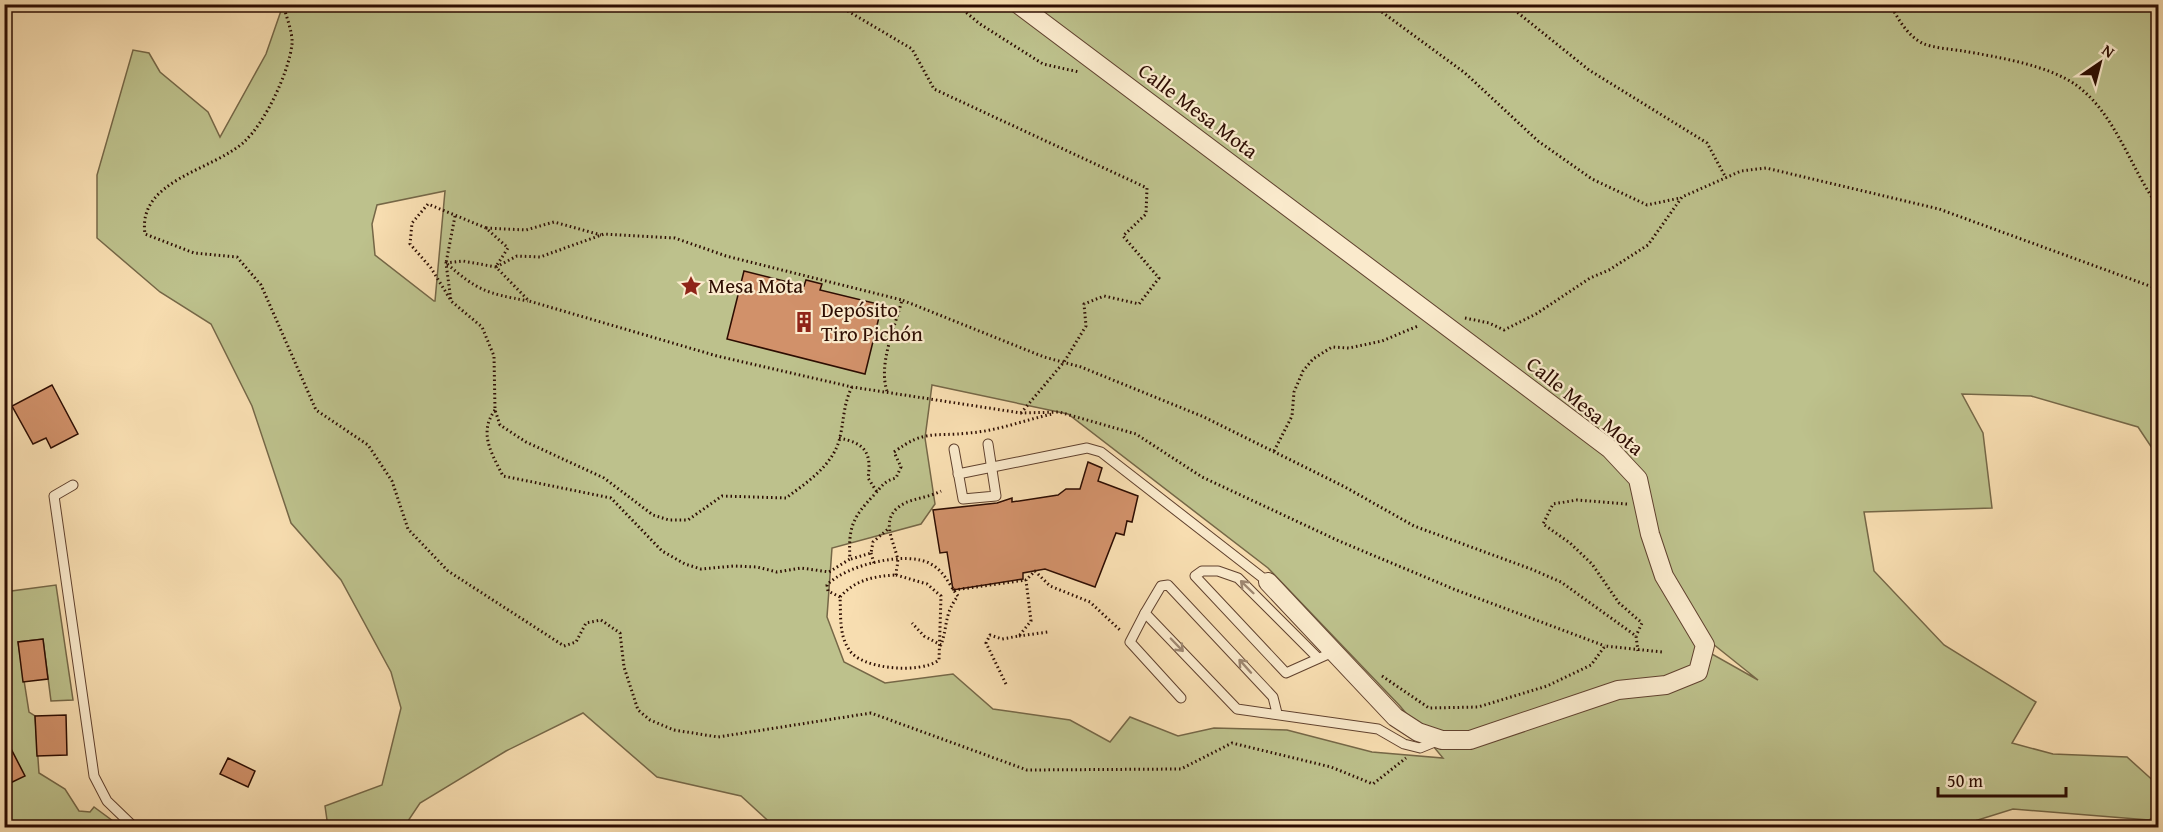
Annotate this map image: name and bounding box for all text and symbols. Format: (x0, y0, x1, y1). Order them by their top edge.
north arrow (2070, 33, 2130, 93)
text: N (2097, 38, 2120, 64)
street label: Calle Mesa Mota (1132, 55, 1265, 166)
place label: Mesa Mota (708, 270, 803, 301)
place icon: Mesa Mota (679, 274, 703, 298)
place label: Depósito Tiro Pichón (821, 294, 923, 349)
building icon: Depósito Tiro Pichón (792, 310, 816, 334)
street label: Calle Mesa Mota (1520, 349, 1651, 463)
one-way arrow (1240, 580, 1255, 594)
one-way arrow (1169, 638, 1184, 653)
one-way arrow (1238, 659, 1252, 674)
scale bar (1938, 760, 2066, 798)
text: 50 m (1947, 767, 1983, 794)

